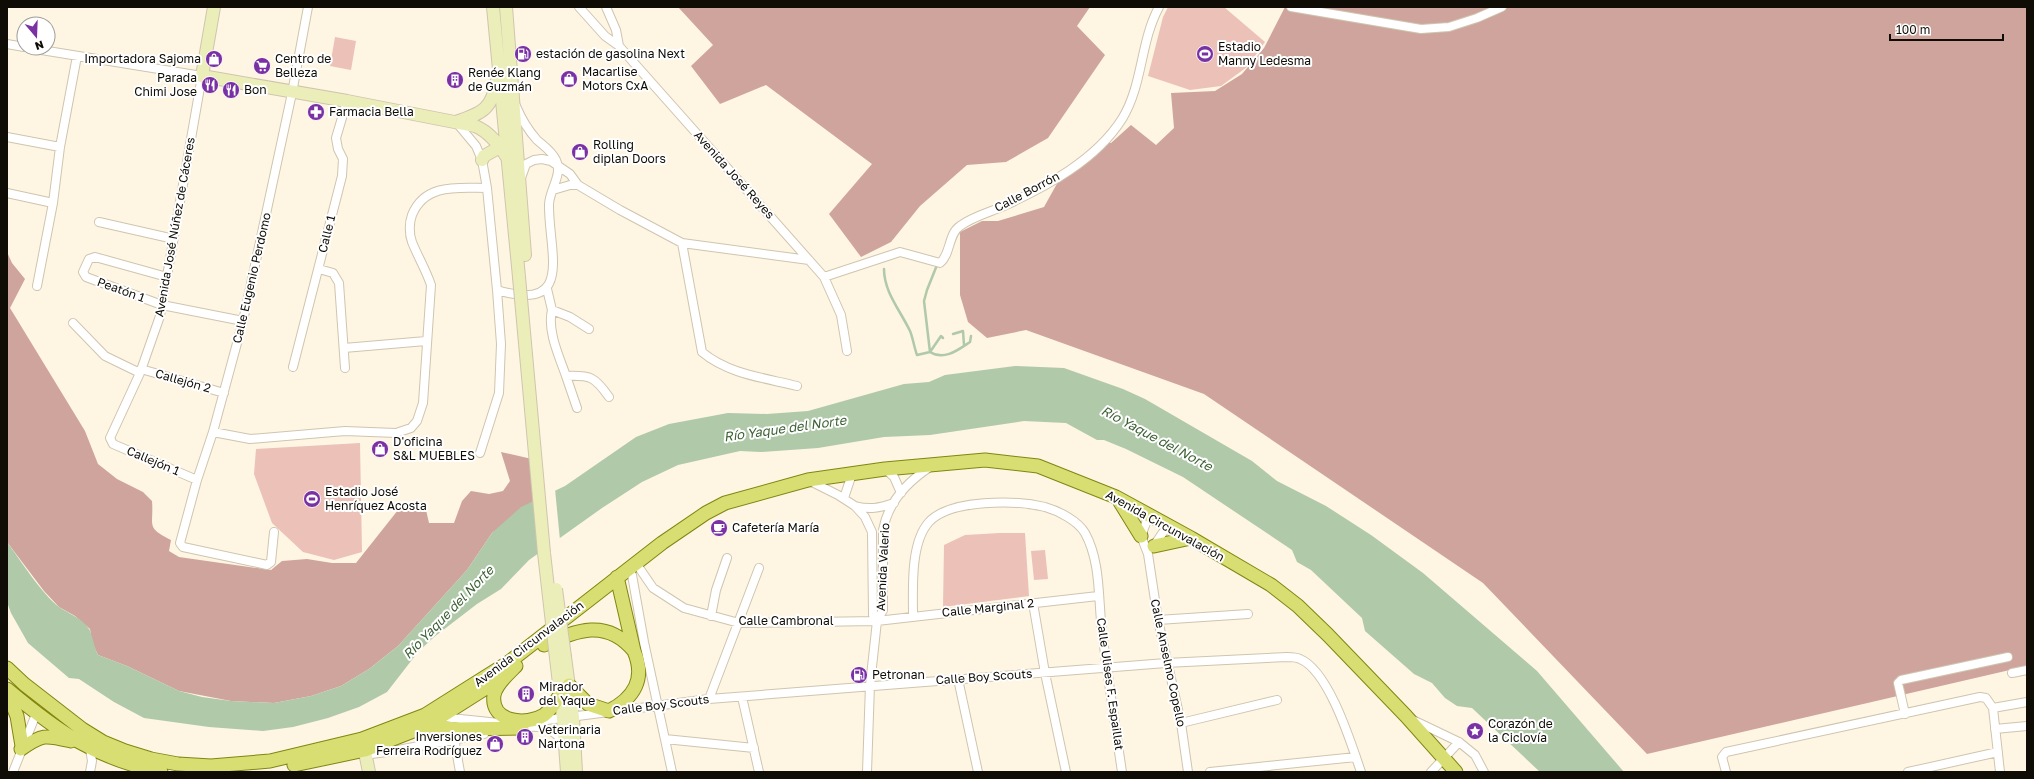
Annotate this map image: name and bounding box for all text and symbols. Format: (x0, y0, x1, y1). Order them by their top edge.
north arrow (16, 16, 56, 56)
scale bar (1890, 16, 2003, 42)
text: 100 m (1896, 22, 1930, 37)
text: N (33, 38, 45, 53)
place label: Estadio Manny Ledesma (1218, 39, 1311, 68)
fuel station icon: estación de gasolina Next (513, 44, 533, 64)
sports icon: Estadio Manny Ledesma (1195, 44, 1215, 64)
place label: estación de gasolina Next (536, 46, 685, 61)
shop icon: Importadora Sajoma (204, 49, 224, 69)
place label: Importadora Sajoma (84, 51, 201, 66)
place label: Centro de Belleza (275, 51, 331, 80)
supermarket icon: Centro de Belleza (252, 56, 272, 76)
place label: Macarlise Motors CxA (582, 64, 648, 93)
place label: Renée Klang de Guzmán (468, 65, 541, 94)
shop icon: Macarlise Motors CxA (559, 69, 579, 89)
place label: Parada Chimi Jose (134, 70, 197, 99)
building icon: Renée Klang de Guzmán (445, 70, 465, 90)
restaurant icon: Parada Chimi Jose (200, 75, 220, 95)
restaurant icon: Bon (221, 80, 241, 100)
place label: Bon (244, 82, 267, 97)
pharmacy icon: Farmacia Bella (306, 102, 326, 122)
place label: Farmacia Bella (329, 104, 414, 119)
street label: Avenida José Reyes (691, 128, 778, 222)
street label: Avenida José Núñez de Cáceres (151, 136, 198, 318)
place label: Rolling diplan Doors (593, 137, 666, 166)
shop icon: Rolling diplan Doors (570, 142, 590, 162)
street label: Calle Borrón (992, 168, 1062, 215)
street label: Calle Eugenio Perdomo (229, 211, 274, 345)
street label: Calle 1 (315, 213, 338, 254)
street label: Peatón 1 (95, 274, 147, 305)
street label: Callejón 2 (154, 365, 213, 396)
water label: Río Yaque del Norte (1099, 402, 1216, 475)
water label: Río Yaque del Norte (723, 411, 849, 445)
place label: D'oficina S&L MUEBLES (393, 434, 475, 463)
shop icon: D'oficina S&L MUEBLES (370, 439, 390, 459)
street label: Callejón 1 (124, 443, 182, 478)
place label: Estadio José Henríquez Acosta (325, 484, 427, 513)
street label: Avenida Circunvalación (1103, 487, 1227, 564)
sports icon: Estadio José Henríquez Acosta (302, 489, 322, 509)
cafe icon: Cafetería María (709, 518, 729, 538)
place label: Cafetería María (732, 520, 819, 535)
street label: Avenida Valerio (873, 522, 892, 612)
water label: Río Yaque del Norte (399, 561, 498, 662)
street label: Calle Marginal 2 (941, 595, 1035, 620)
street label: Avenida Circunvalación (471, 597, 587, 690)
street label: Calle Anselmo Copello (1148, 598, 1189, 728)
street label: Calle Cambronal (738, 613, 834, 628)
street label: Calle Ulises F. Espaillat (1094, 617, 1127, 751)
fuel station icon: Petronan (849, 665, 869, 685)
street label: Calle Boy Scouts (935, 666, 1033, 687)
place label: Petronan (872, 667, 925, 682)
place label: Mirador del Yaque (539, 679, 595, 708)
building icon: Mirador del Yaque (516, 684, 536, 704)
street label: Calle Boy Scouts (612, 691, 710, 718)
place label: Corazón de la Ciclovía (1488, 716, 1553, 745)
place icon: Corazón de la Ciclovía (1465, 721, 1485, 741)
place label: Veterinaria Nartona (538, 722, 601, 751)
building icon: Veterinaria Nartona (515, 727, 535, 747)
place label: Inversiones Ferreira Rodríguez (376, 729, 482, 758)
shop icon: Inversiones Ferreira Rodríguez (485, 734, 505, 754)

